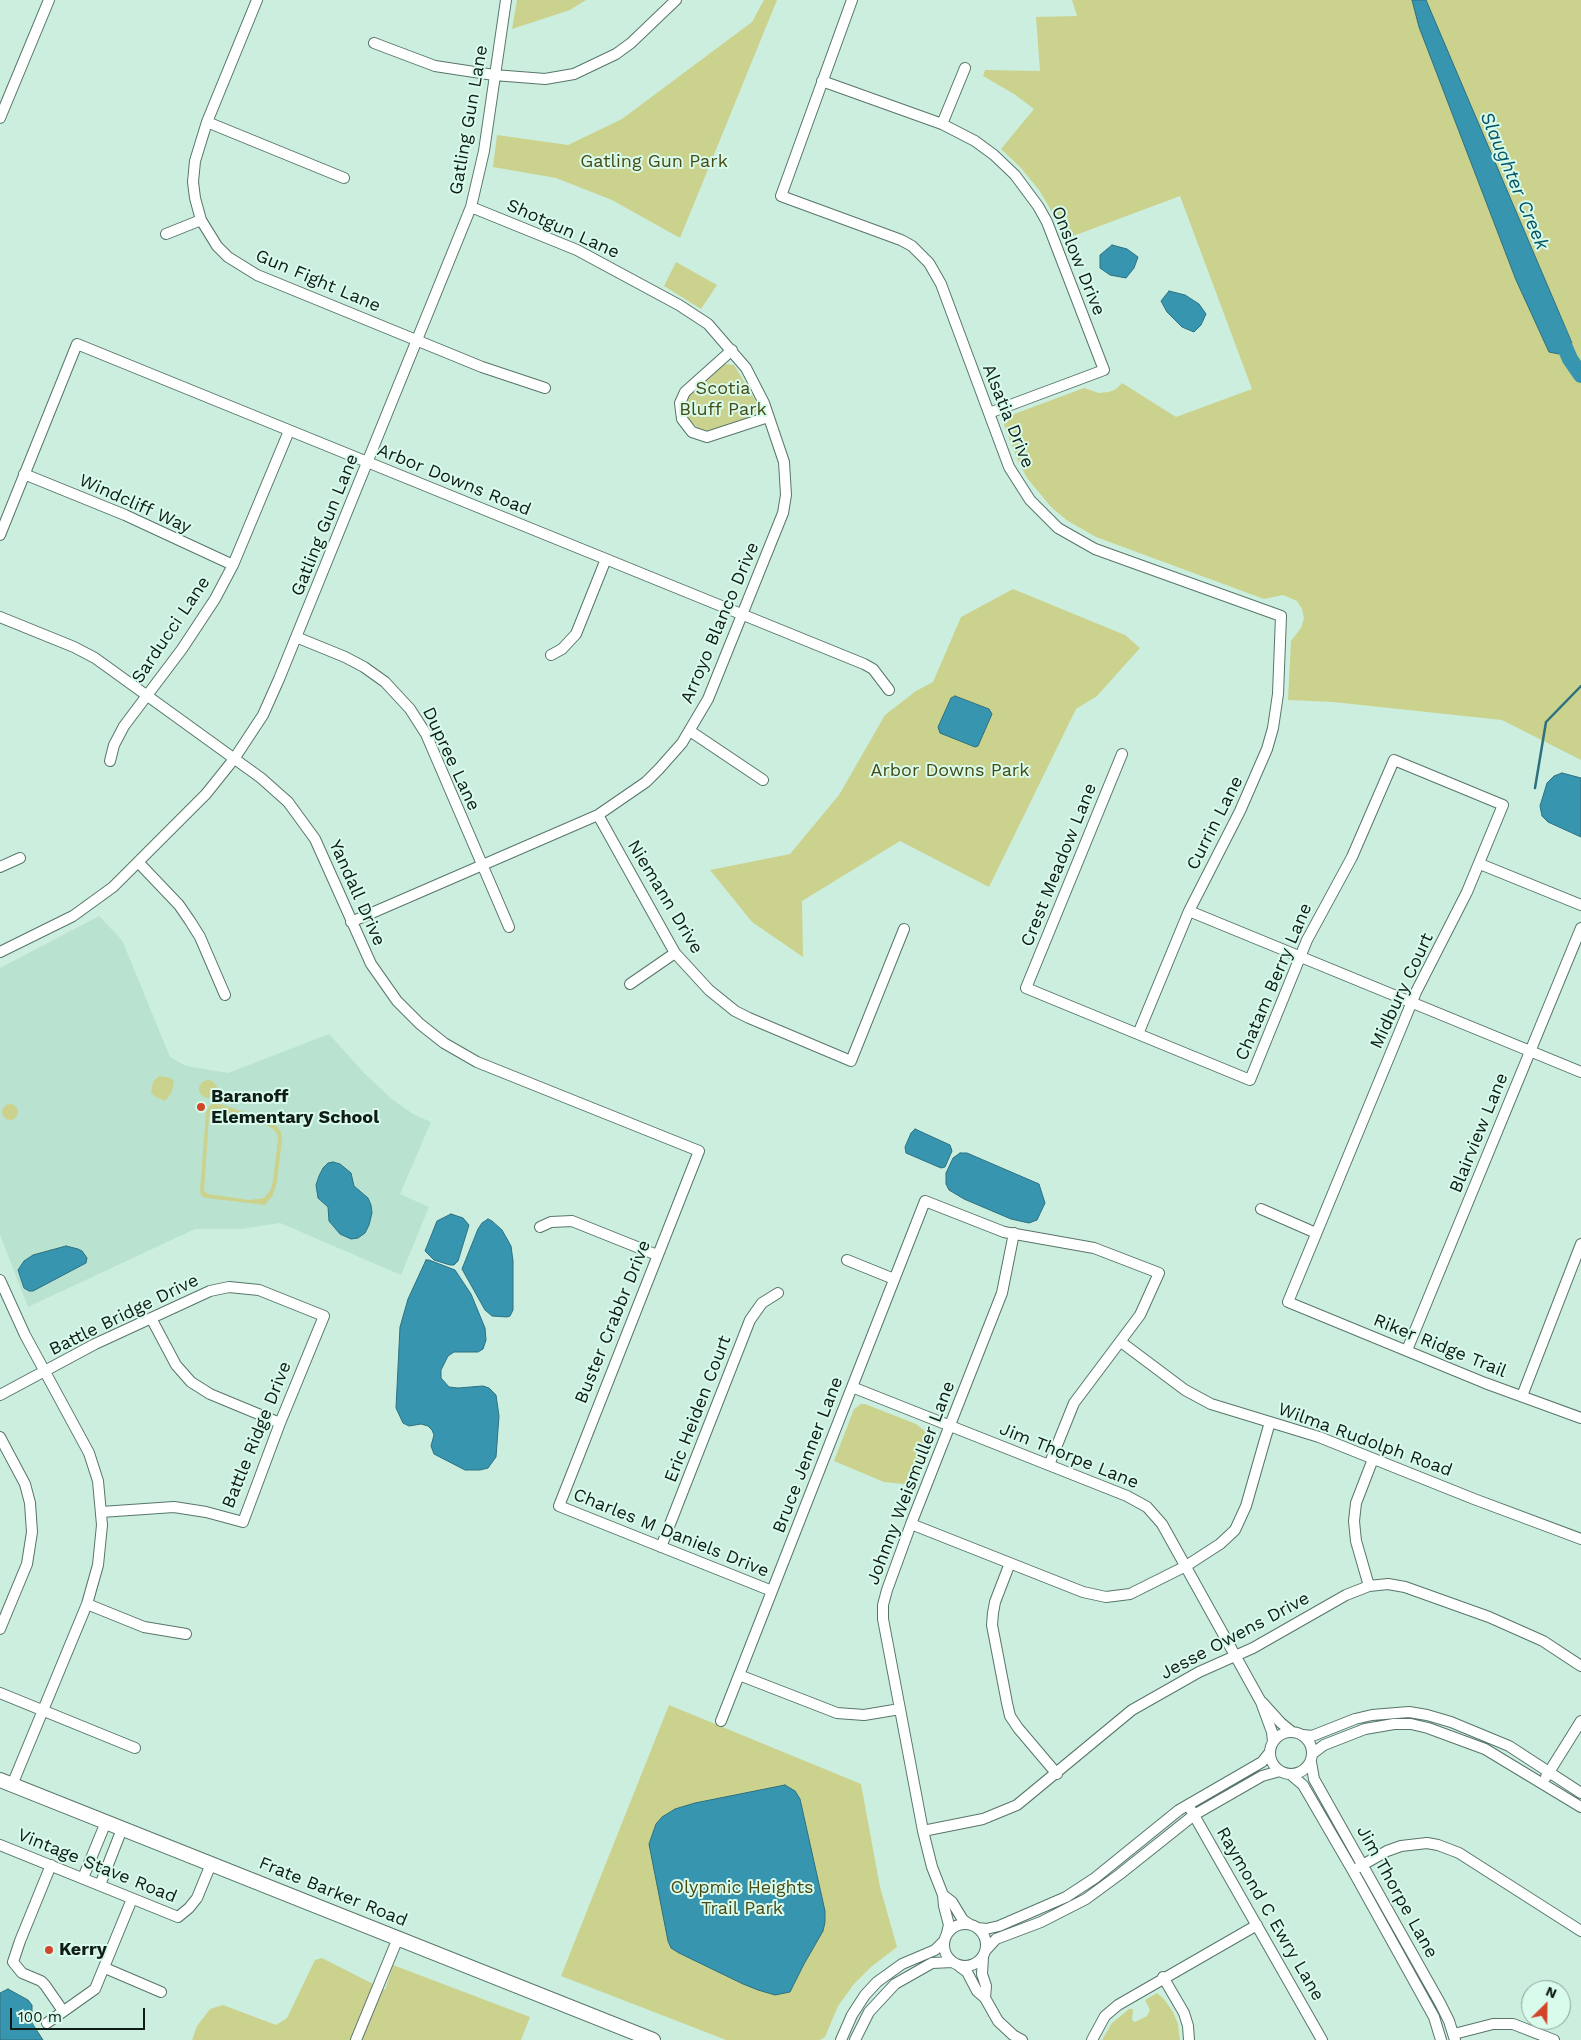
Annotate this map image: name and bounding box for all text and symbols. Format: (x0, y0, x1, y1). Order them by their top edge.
street label: Gatling Gun Lane (445, 44, 493, 196)
water label: Slaughter Creek (1475, 109, 1553, 253)
park label: Gatling Gun Park (580, 151, 728, 173)
street label: Shotgun Lane (503, 194, 623, 264)
street label: Onslow Drive (1046, 203, 1110, 319)
street label: Gun Fight Lane (252, 245, 384, 317)
street label: Alsatia Drive (977, 361, 1039, 471)
park label: Scotia Bluff Park (679, 378, 767, 420)
street label: Arbor Downs Road (374, 439, 534, 521)
street label: Gatling Gun Lane (287, 451, 363, 599)
street label: Windcliff Way (75, 470, 195, 538)
street label: Arroyo Blanco Drive (676, 539, 764, 707)
street label: Sarducci Lane (127, 572, 215, 688)
street label: Dupree Lane (418, 704, 484, 814)
park label: Arbor Downs Park (871, 760, 1029, 782)
street label: Currin Lane (1182, 772, 1248, 874)
street label: Crest Meadow Lane (1016, 780, 1102, 950)
street label: Niemann Drive (623, 836, 707, 958)
street label: Yandall Drive (324, 837, 390, 949)
street label: Chatam Berry Lane (1231, 900, 1317, 1064)
street label: Midbury Court (1366, 930, 1438, 1052)
street label: Blairview Lane (1445, 1070, 1513, 1196)
place label: Baranoff Elementary School (211, 1086, 379, 1128)
marker: Baranoff Elementary School (195, 1101, 207, 1113)
street label: Buster Crabbr Drive (570, 1237, 656, 1407)
street label: Battle Bridge Drive (46, 1269, 202, 1361)
street label: Riker Ridge Trail (1370, 1309, 1510, 1383)
street label: Eric Heiden Court (660, 1332, 736, 1486)
street label: Battle Ridge Drive (218, 1358, 296, 1512)
street label: Bruce Jenner Lane (768, 1374, 848, 1536)
street label: Johnny Weismuller Lane (862, 1378, 960, 1588)
street label: Wilma Rudolph Road (1275, 1398, 1455, 1482)
street label: Jim Thorpe Lane (996, 1418, 1142, 1494)
street label: Charles M Daniels Drive (570, 1484, 772, 1582)
street label: Jesse Owens Drive (1157, 1588, 1313, 1684)
street label: Jim Thorpe Lane (1352, 1822, 1442, 1962)
street label: Raymond C Ewry Lane (1211, 1823, 1329, 2005)
street label: Vintage Stave Road (14, 1824, 180, 1908)
street label: Frate Barker Road (256, 1852, 410, 1932)
park label: Olypmic Heights Trail Park (670, 1877, 814, 1920)
place label: Kerry (59, 1939, 107, 1961)
marker: Kerry (43, 1944, 55, 1956)
north arrow (1521, 1980, 1571, 2030)
text: N (1544, 1983, 1559, 2002)
scale bar (12, 1998, 148, 2030)
text: 100 m (18, 2008, 62, 2026)

